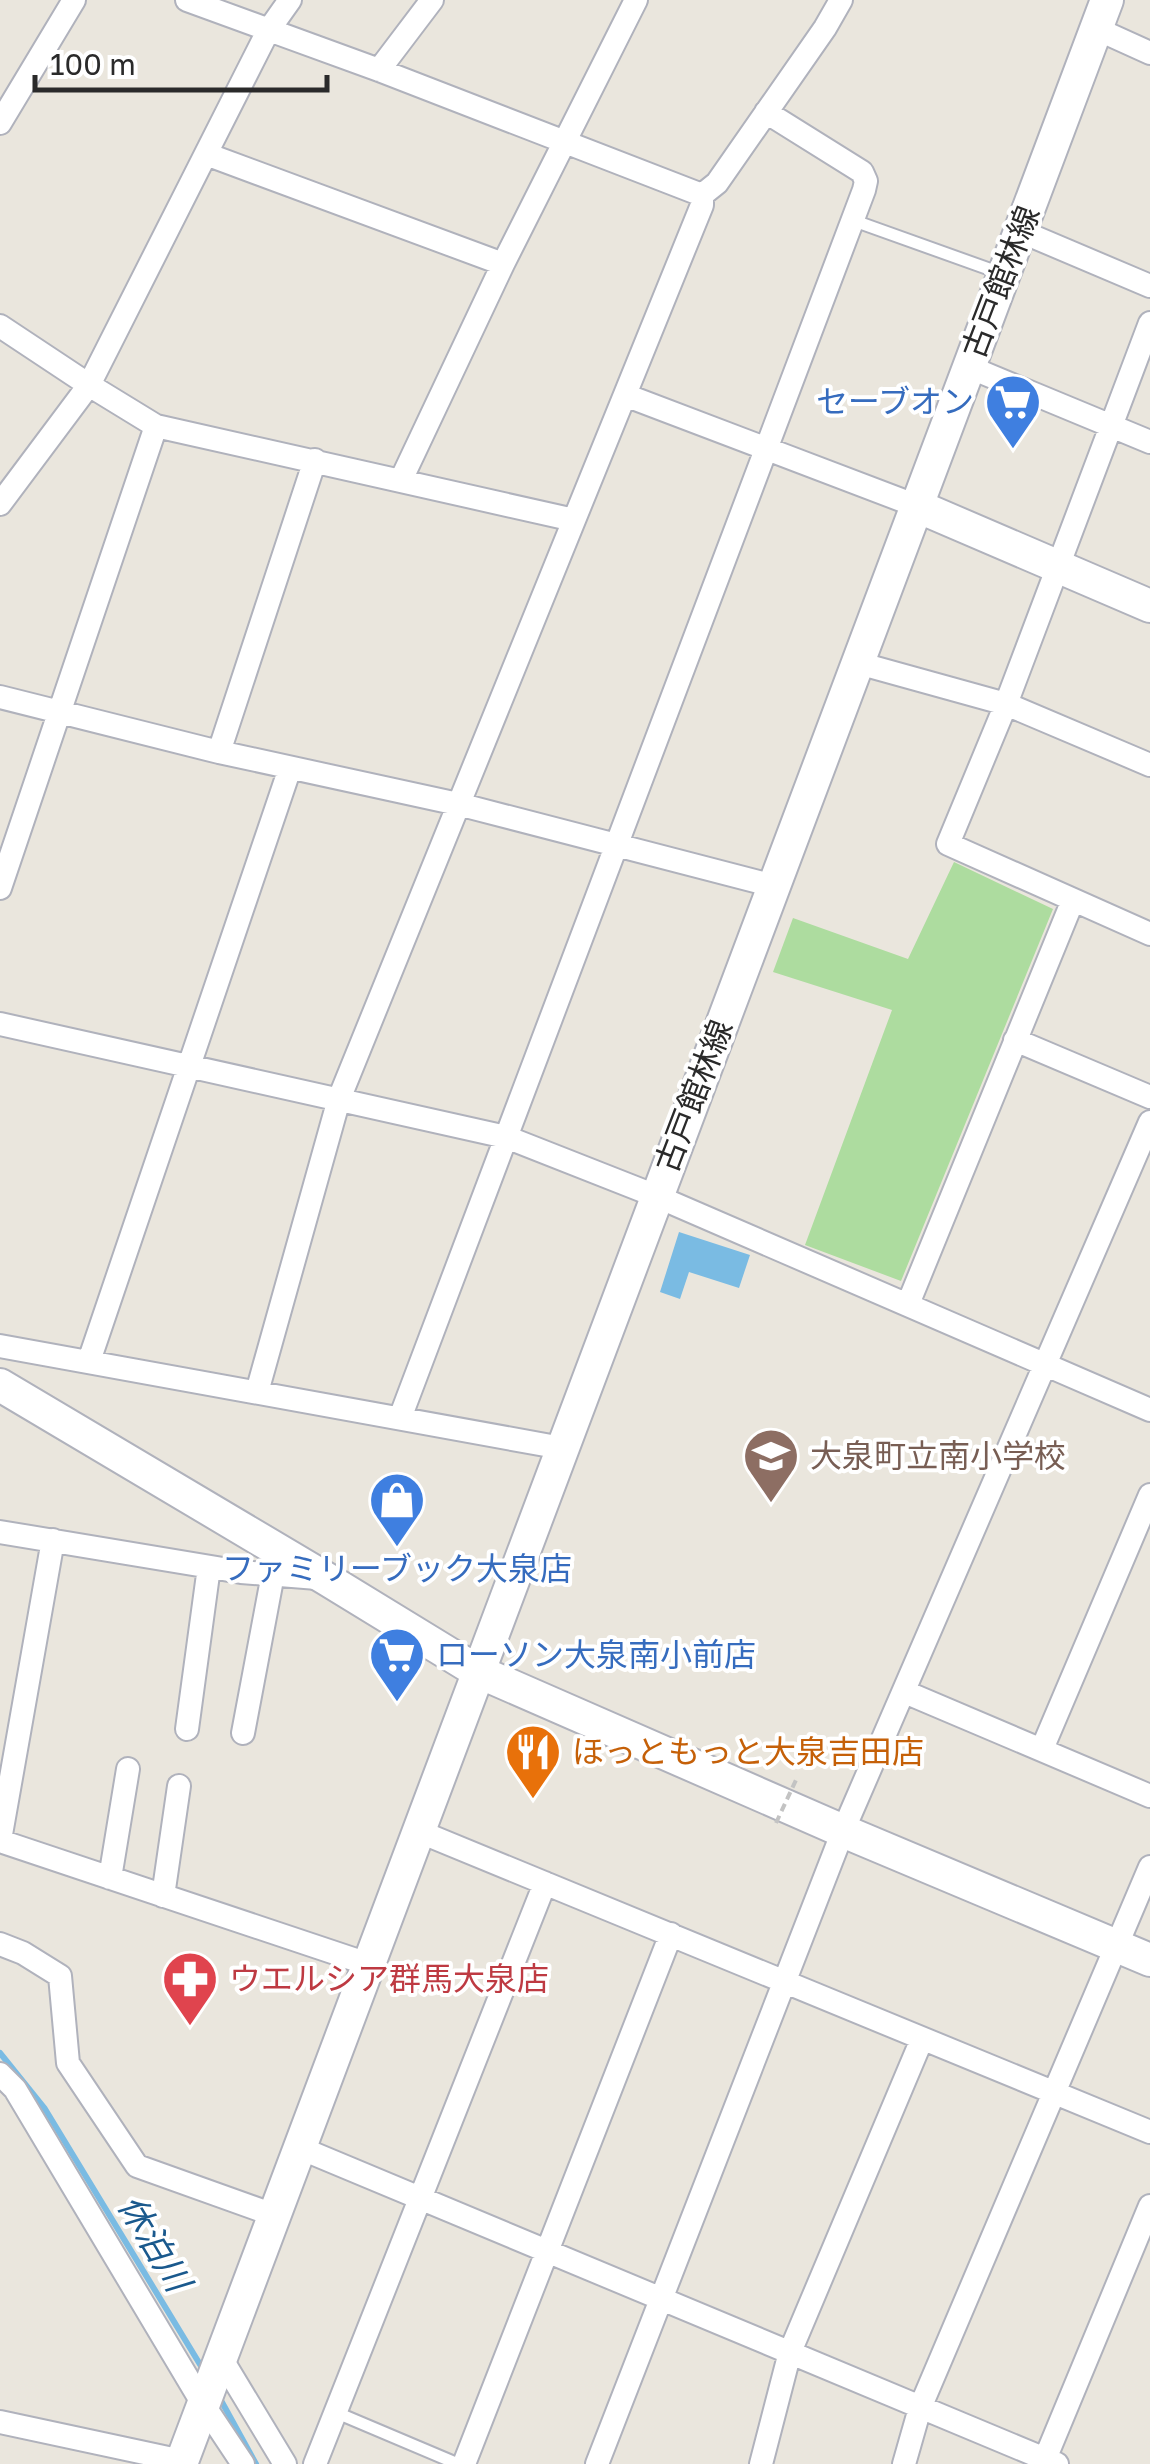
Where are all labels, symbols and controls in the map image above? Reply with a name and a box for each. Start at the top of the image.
scale bar [35,30,328,92]
text: 100 m [50,46,136,82]
street label: 古戸館林線 [954,200,1046,363]
supermarket icon: セーブオン [983,372,1043,451]
place label: セーブオン [816,382,974,420]
street label: 古戸館林線 [647,1014,739,1177]
school or university icon: 大泉町立南小学校 [741,1426,801,1505]
place label: 大泉町立南小学校 [810,1436,1066,1474]
shop icon: ファミリーブック大泉店 [367,1470,427,1549]
place label: ファミリーブック大泉店 [222,1549,572,1587]
supermarket icon: ローソン大泉南小前店 [367,1625,427,1704]
place label: ローソン大泉南小前店 [436,1635,756,1673]
restaurant icon: ほっともっと大泉吉田店 [503,1722,563,1801]
place label: ほっともっと大泉吉田店 [572,1732,924,1770]
pharmacy icon: ウエルシア群馬大泉店 [160,1949,220,2028]
place label: ウエルシア群馬大泉店 [229,1959,549,1997]
water label: 休泊川 [110,2187,202,2302]

